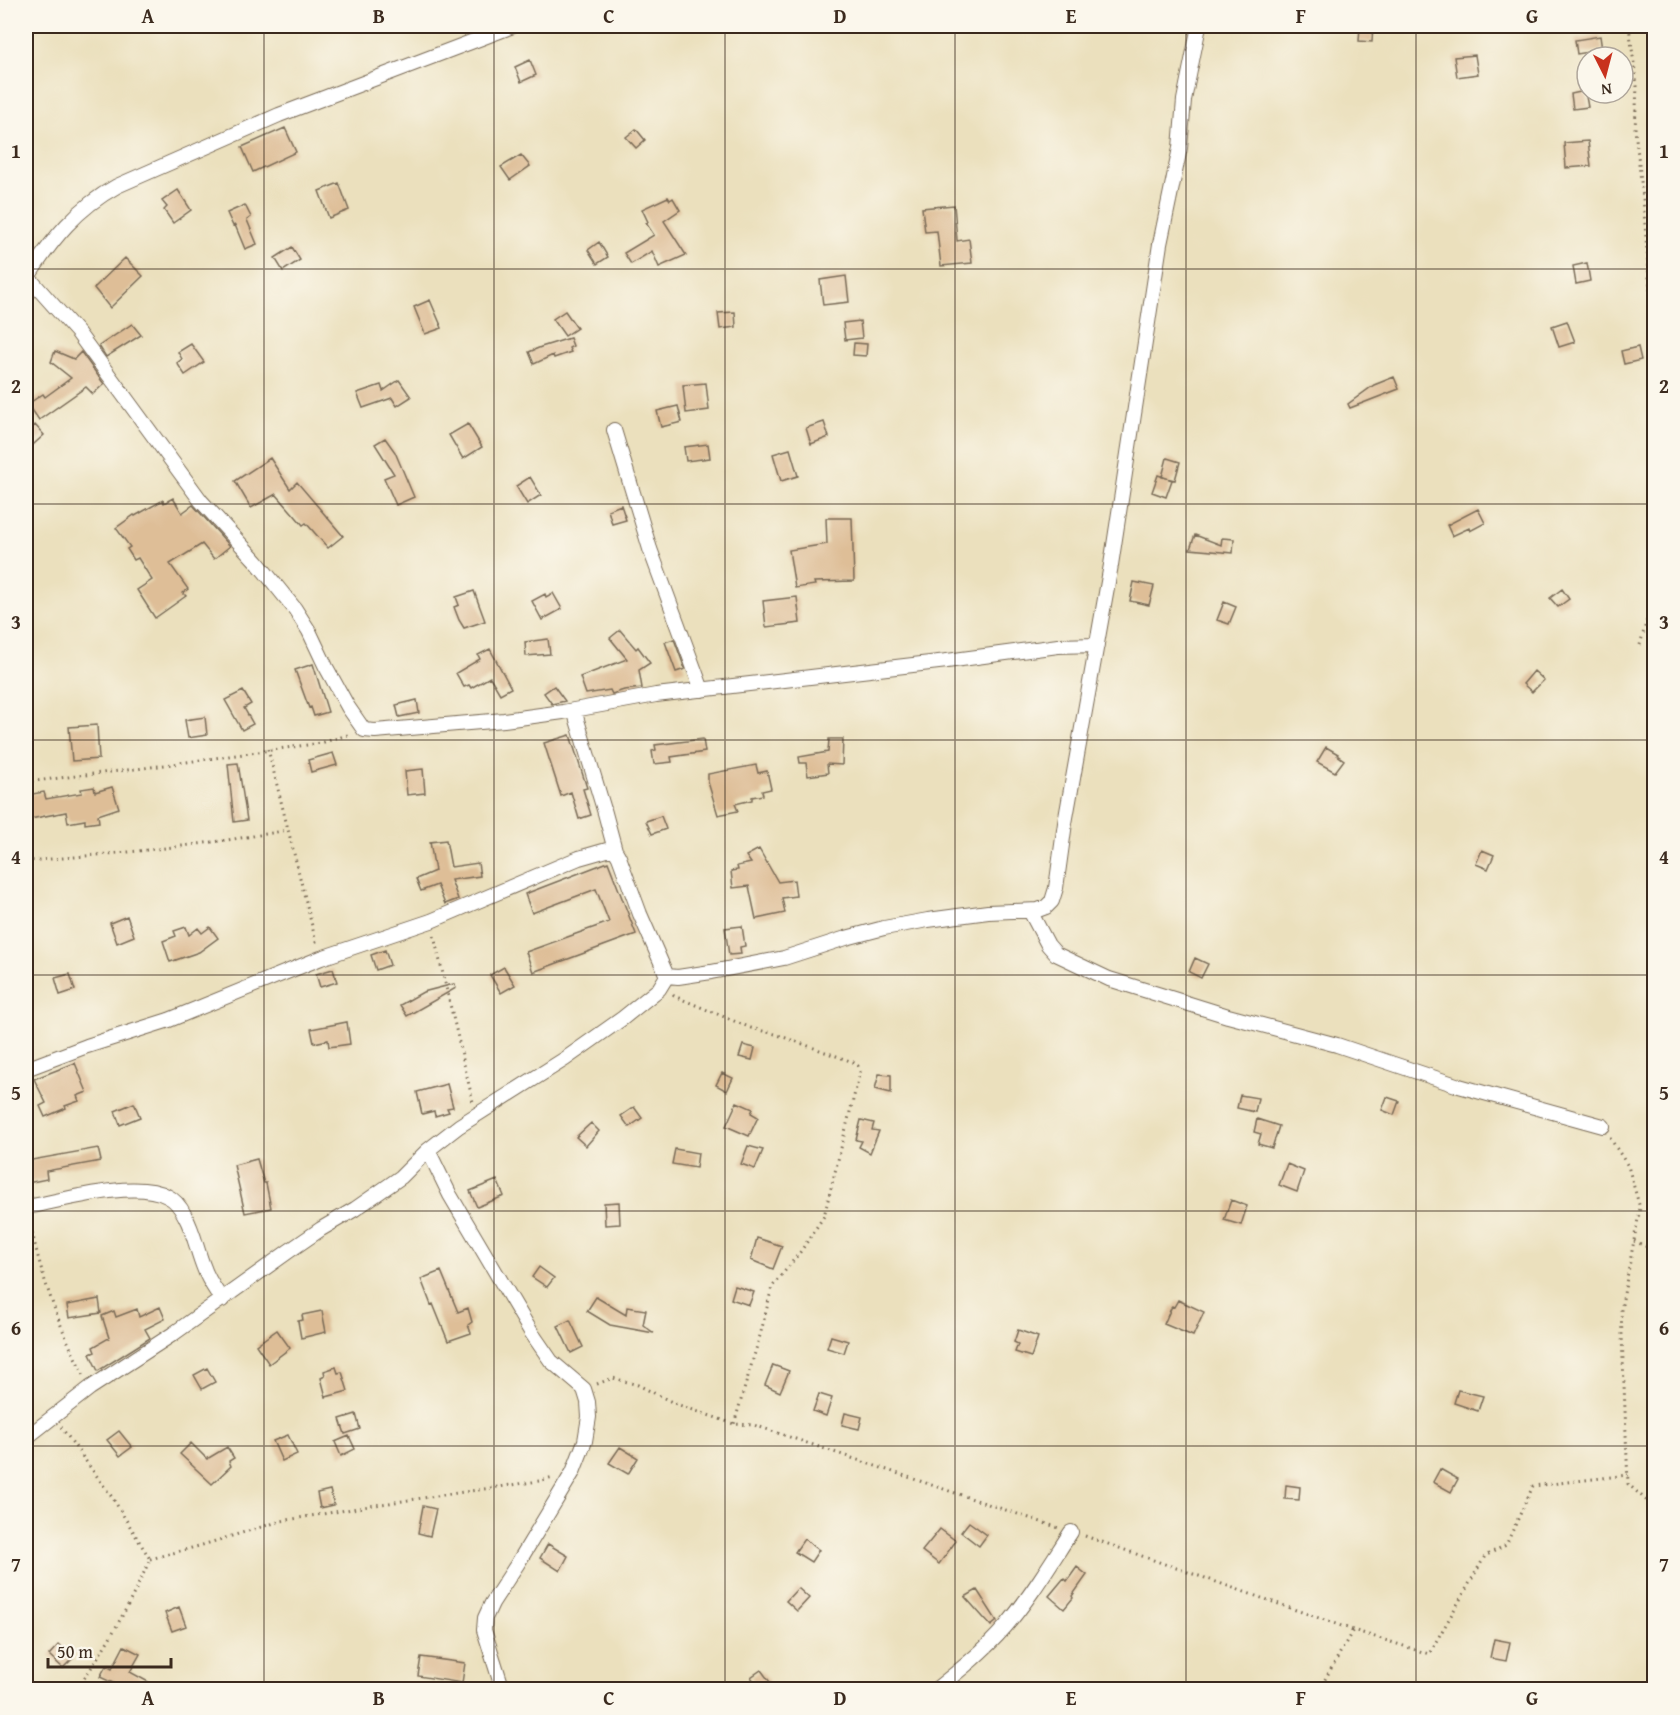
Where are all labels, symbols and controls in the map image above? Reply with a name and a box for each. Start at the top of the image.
text: A [142,1,155,30]
text: B [373,1,385,30]
text: C [603,1,615,30]
text: D [833,1,847,30]
text: E [1066,1,1077,30]
text: F [1296,1,1306,30]
text: G [1526,1,1538,30]
north arrow [1575,45,1635,105]
text: N [1600,77,1613,102]
text: 1 [11,136,21,165]
text: 1 [1659,136,1669,165]
text: 2 [11,371,21,400]
text: 2 [1659,371,1669,400]
text: 3 [11,607,21,636]
text: 3 [1659,607,1669,636]
text: 4 [11,842,21,871]
text: 4 [1659,842,1669,871]
text: 5 [11,1078,21,1107]
text: 5 [1659,1078,1669,1107]
text: 6 [11,1313,21,1342]
text: 6 [1659,1313,1669,1342]
text: 7 [11,1549,21,1578]
text: 7 [1659,1549,1669,1578]
scale bar [48,1631,171,1669]
text: 50 m [57,1638,93,1665]
text: A [142,1683,155,1712]
text: B [373,1683,385,1712]
text: C [603,1683,615,1712]
text: D [833,1683,847,1712]
text: E [1066,1683,1077,1712]
text: F [1296,1683,1306,1712]
text: G [1526,1683,1538,1712]

